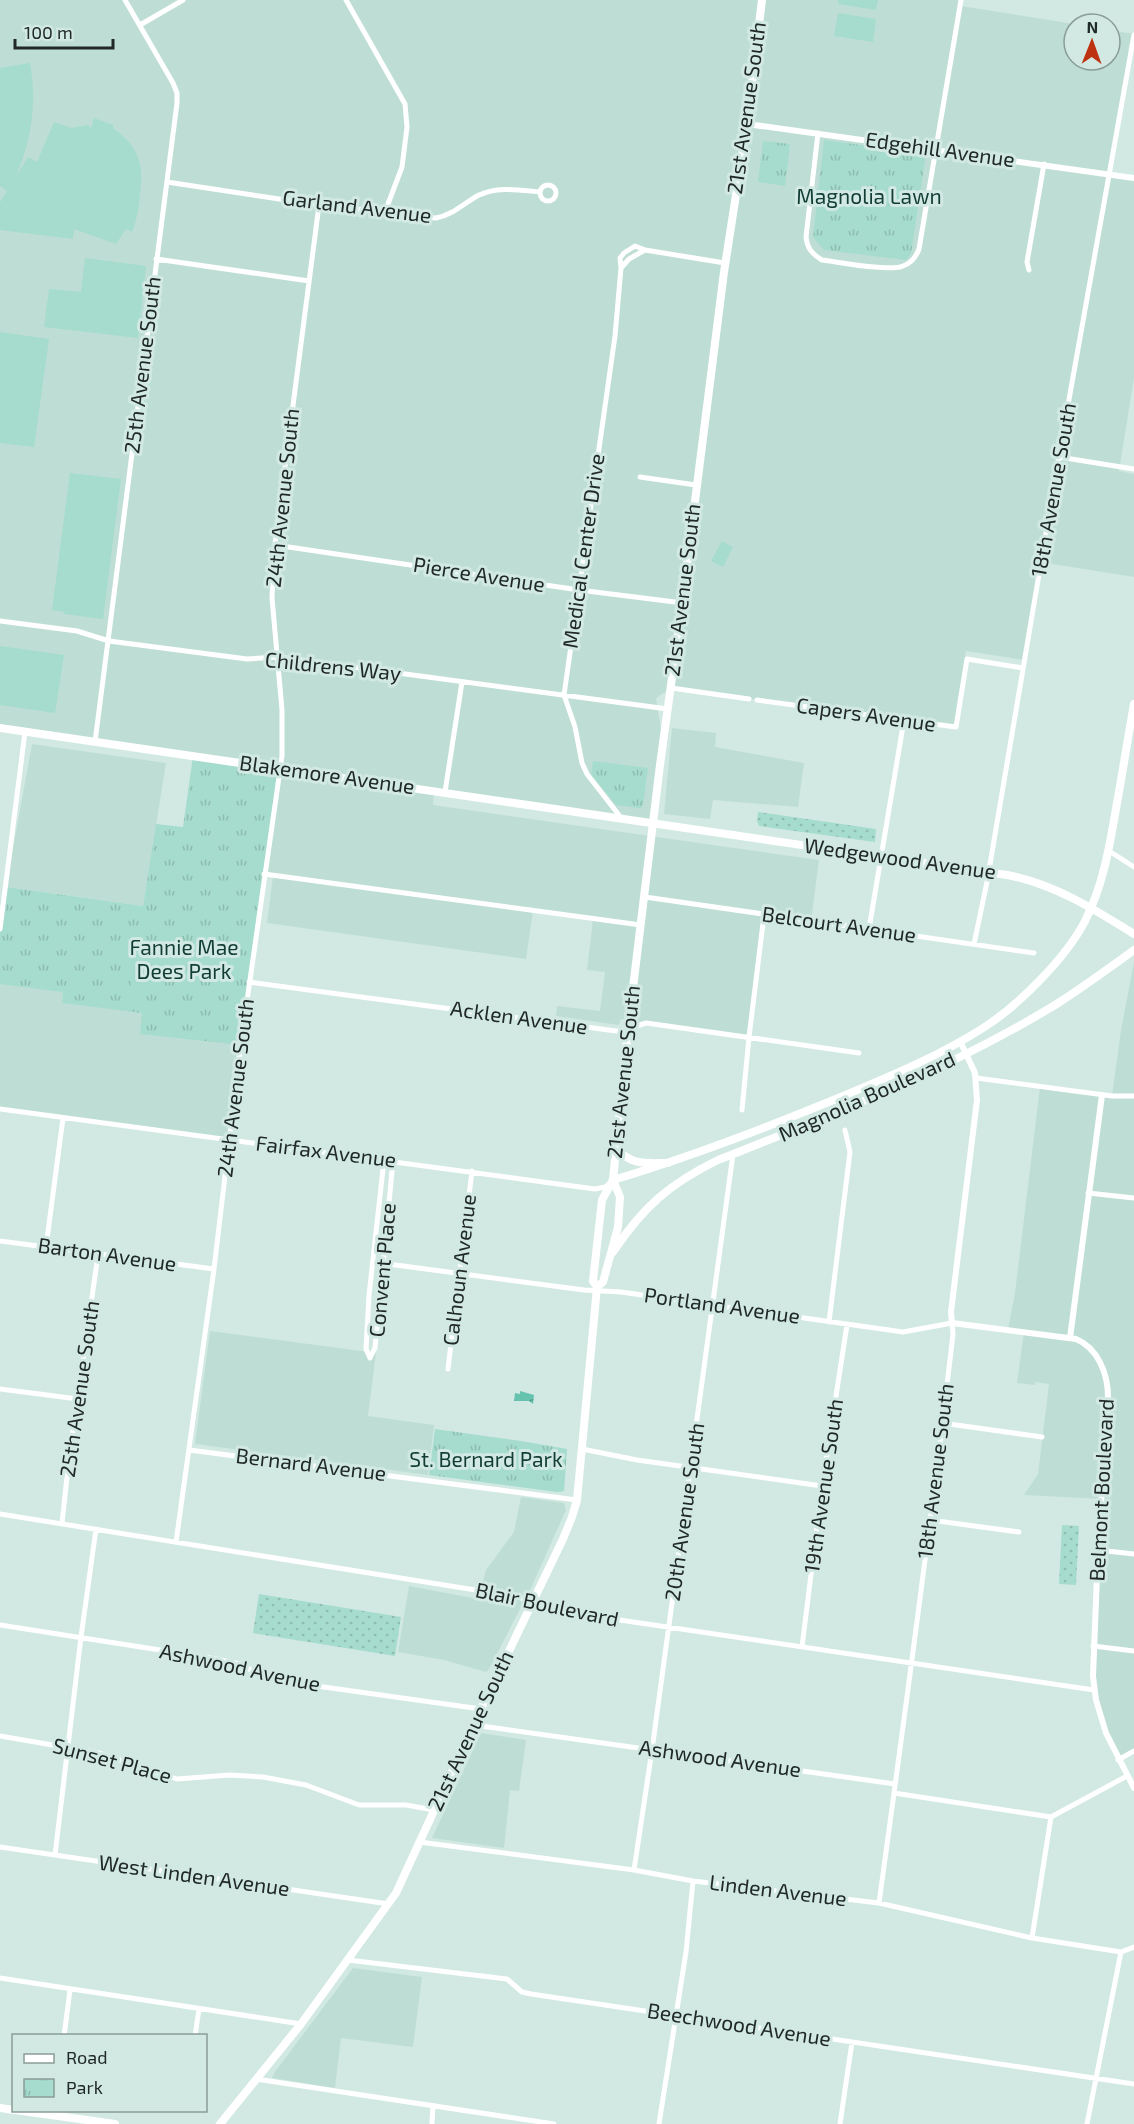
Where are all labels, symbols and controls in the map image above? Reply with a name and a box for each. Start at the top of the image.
scale bar [15,12,112,50]
north arrow [1062,12,1122,72]
text: N [1086,17,1098,36]
street label: 21st Avenue South [721,20,770,196]
text: 100 m [24,21,73,43]
street label: Edgehill Avenue [864,126,1017,171]
park label: Magnolia Lawn [796,183,942,208]
street label: Garland Avenue [281,184,433,227]
street label: 25th Avenue South [118,275,165,455]
street label: 18th Avenue South [1025,401,1080,579]
street label: 24th Avenue South [260,407,303,589]
street label: Medical Center Drive [556,452,609,650]
street label: 21st Avenue South [659,502,705,678]
street label: Pierce Avenue [412,551,547,596]
street label: Childrens Way [264,646,402,685]
street label: Capers Avenue [795,691,938,736]
street label: Blakemore Avenue [238,749,416,798]
street label: Wedgewood Avenue [803,832,998,883]
street label: Belcourt Avenue [760,900,918,947]
park label: Fannie Mae Dees Park [129,934,239,983]
street label: 21st Avenue South [601,984,644,1160]
street label: Acklen Avenue [449,995,589,1039]
street label: 24th Avenue South [211,997,258,1179]
street label: Magnolia Boulevard [774,1045,959,1146]
street label: Fairfax Avenue [255,1130,398,1172]
street label: Calhoun Avenue [437,1193,480,1347]
street label: Convent Place [363,1202,400,1338]
street label: Barton Avenue [36,1231,178,1276]
street label: Portland Avenue [643,1281,802,1328]
street label: 25th Avenue South [54,1299,103,1479]
street label: 18th Avenue South [911,1382,958,1560]
street label: 19th Avenue South [798,1397,847,1575]
street label: Belmont Boulevard [1083,1398,1118,1582]
street label: 20th Avenue South [659,1421,708,1603]
street label: Bernard Avenue [235,1442,388,1485]
park label: St. Bernard Park [409,1446,563,1471]
street label: Blair Boulevard [473,1576,621,1631]
street label: Ashwood Avenue [158,1637,323,1696]
street label: 21st Avenue South [422,1646,518,1814]
street label: Sunset Place [50,1732,175,1787]
street label: Ashwood Avenue [637,1734,803,1781]
street label: West Linden Avenue [97,1849,291,1900]
street label: Linden Avenue [708,1869,848,1910]
street label: Beechwood Avenue [646,1997,833,2050]
legend [12,2034,207,2112]
text: Road [66,2046,107,2068]
text: Park [66,2076,103,2098]

